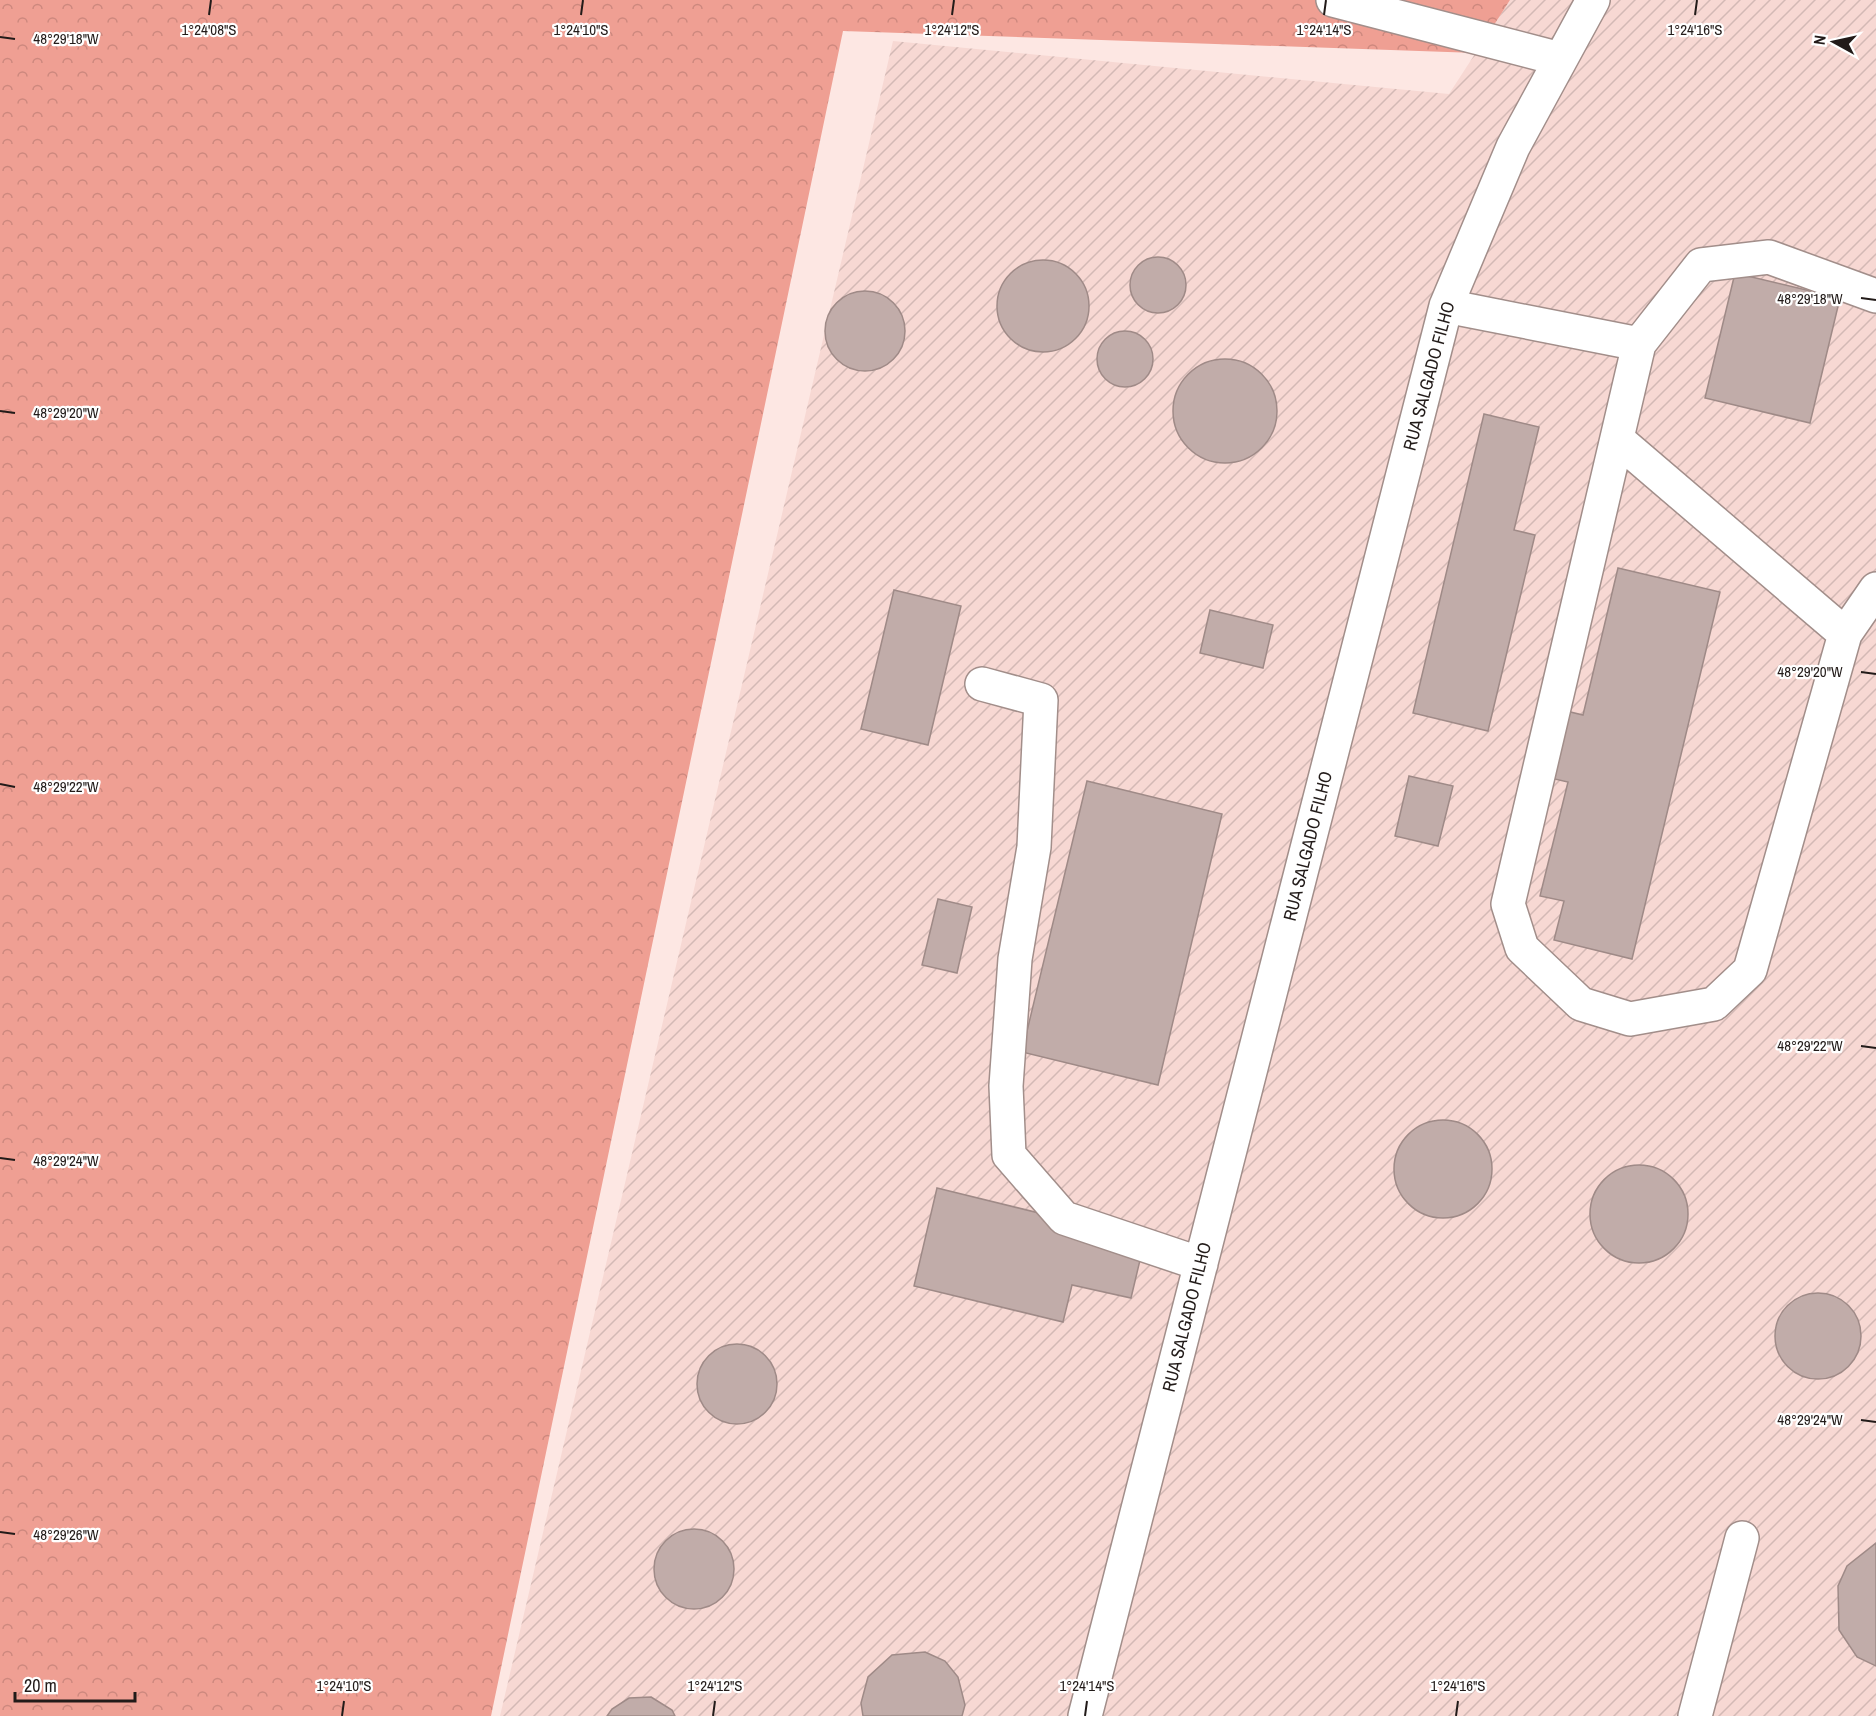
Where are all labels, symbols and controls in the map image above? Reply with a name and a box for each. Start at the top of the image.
north arrow [1804,12,1864,72]
text: 1°24'08"S [181,19,237,40]
text: 1°24'10"S [553,19,609,40]
text: 1°24'12"S [924,19,980,40]
text: 1°24'14"S [1296,19,1352,40]
text: 1°24'16"S [1667,19,1723,40]
text: 48°29'18"W [33,28,99,49]
text: N [1808,34,1831,46]
text: 48°29'18"W [1777,288,1843,309]
street label: RUA SALGADO FILHO [1397,299,1460,453]
text: 48°29'20"W [33,402,99,423]
text: 48°29'20"W [1777,661,1843,682]
street label: RUA SALGADO FILHO [1277,768,1338,923]
text: 48°29'22"W [33,776,99,797]
text: 48°29'22"W [1777,1035,1843,1056]
text: 48°29'24"W [33,1150,99,1171]
street label: RUA SALGADO FILHO [1156,1239,1217,1394]
text: 48°29'24"W [1777,1409,1843,1430]
text: 48°29'26"W [33,1524,99,1545]
scale bar [15,1665,135,1703]
text: 20 m [24,1673,57,1698]
text: 1°24'10"S [316,1675,372,1696]
text: 1°24'12"S [687,1675,743,1696]
text: 1°24'14"S [1059,1675,1115,1696]
text: 1°24'16"S [1430,1675,1486,1696]

